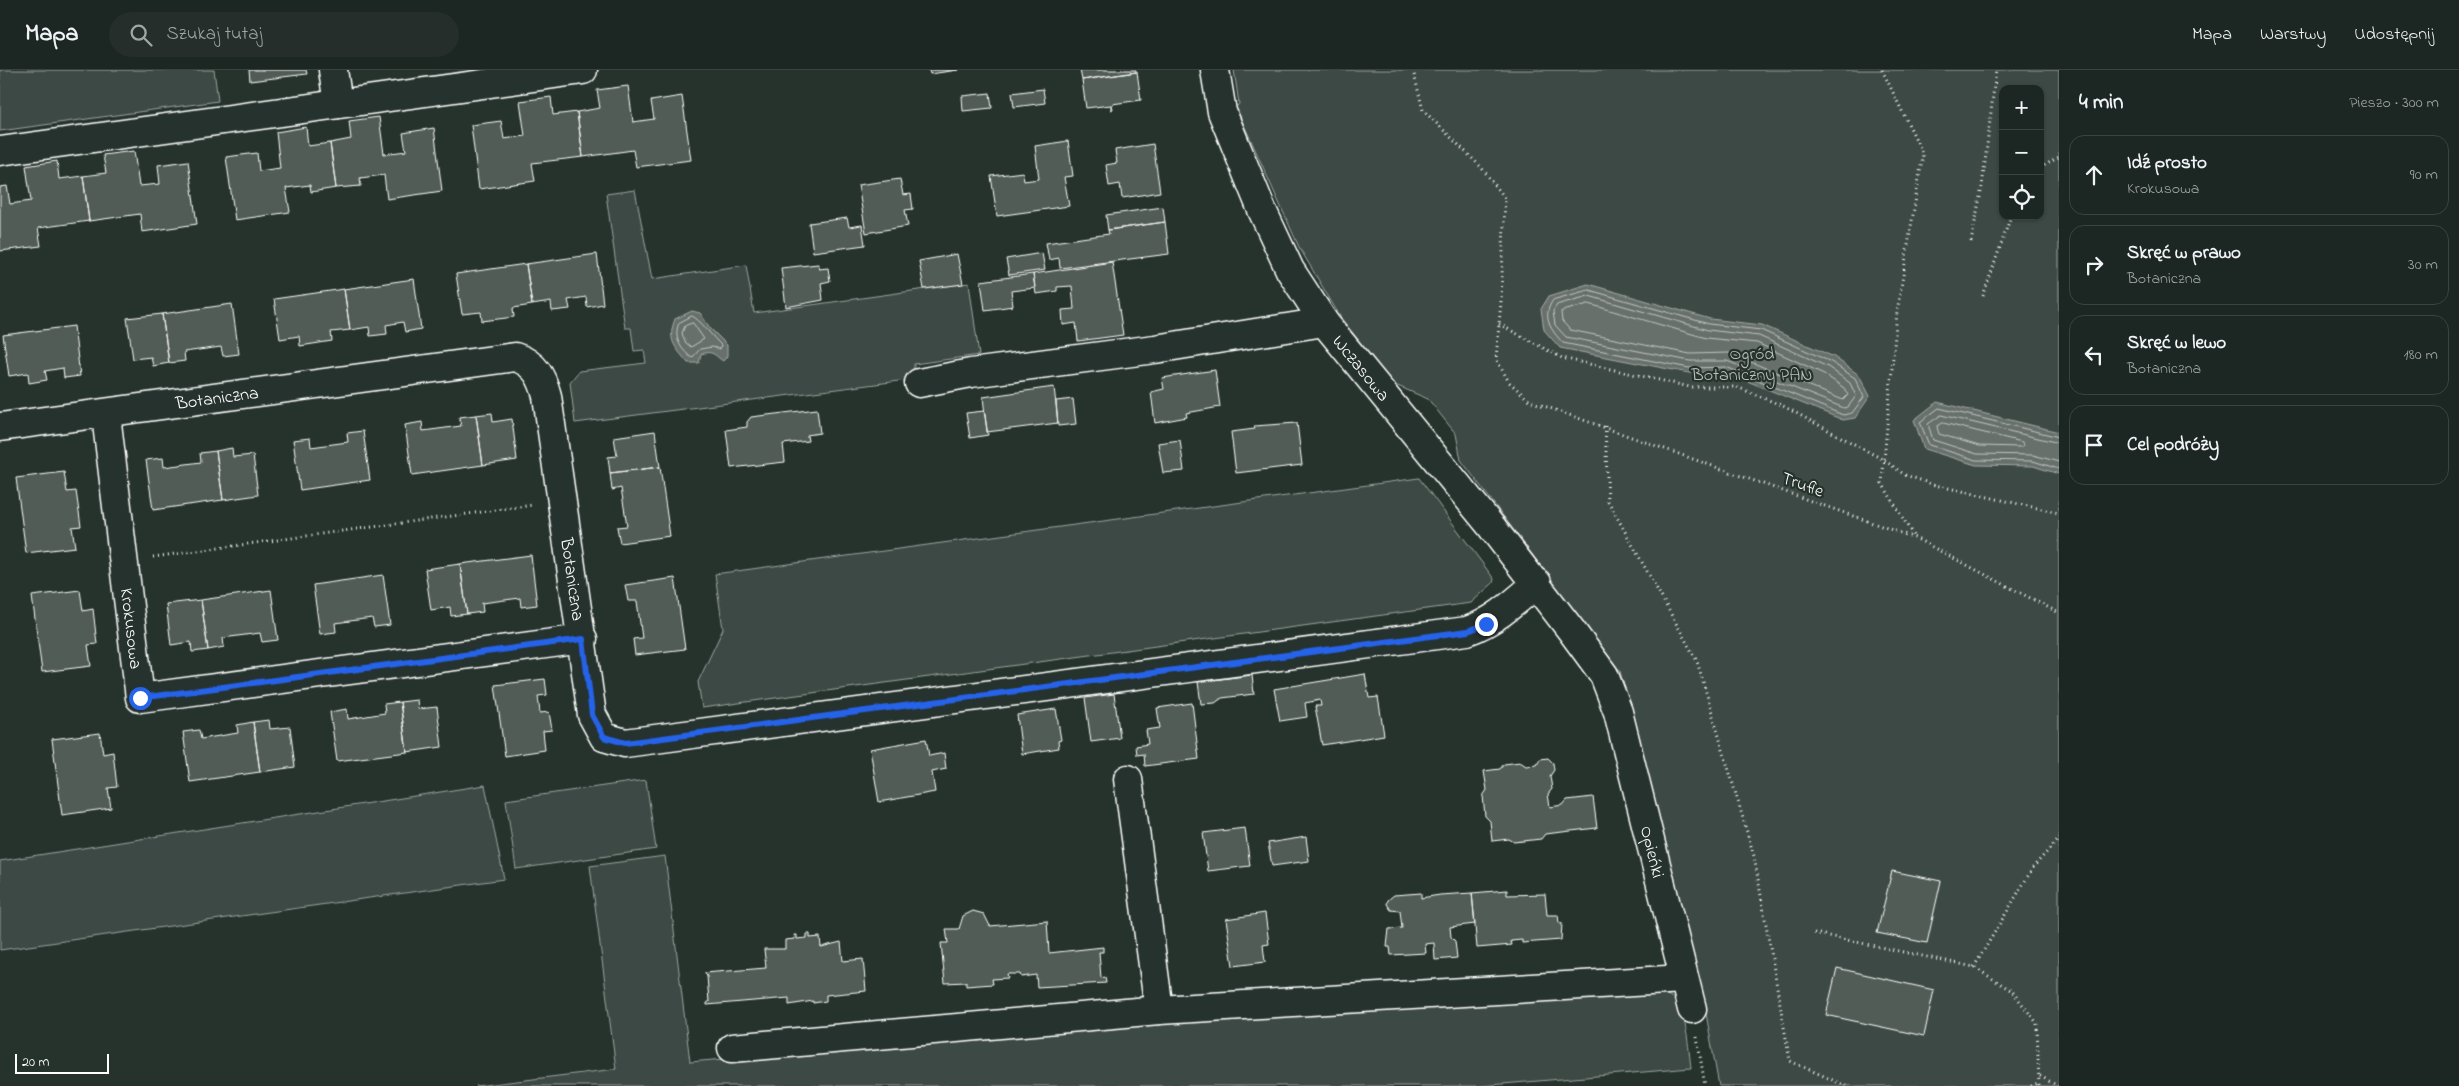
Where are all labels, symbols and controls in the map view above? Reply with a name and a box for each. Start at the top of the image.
search box [109,12,459,57]
text: Mapa [25,17,79,52]
icon: search [127,21,155,49]
text: Szukaj tutaj [167,21,262,48]
text: Mapa [2192,22,2232,48]
text: Warstwy [2260,22,2326,48]
text: Udostępnij [2354,22,2434,48]
map controls [1999,85,2044,220]
button: + [1999,85,2044,130]
text: 4 min [2079,88,2123,118]
text: Pieszo · 300 m [2349,91,2439,115]
button: − [1999,130,2044,175]
text: Idź prosto [2127,150,2207,177]
icon: ahead [2080,161,2108,189]
text: 90 m [2410,163,2438,187]
button: locate [1999,175,2044,220]
text: Krokusowa [2127,177,2199,201]
text: Skręć w prawo [2127,240,2241,267]
icon: right [2080,251,2108,279]
text: 30 m [2408,253,2438,277]
text: Botaniczna [2127,267,2201,291]
street label: Wczasowa [1325,330,1395,408]
text: Skręć w lewo [2127,330,2226,357]
icon: left [2080,341,2108,369]
park label: Ogród Botaniczny PAN [1691,342,1812,389]
text: 180 m [2404,343,2438,367]
text: Botaniczna [2127,357,2201,381]
street label: Botaniczna [173,381,260,418]
icon: arrive [2080,431,2108,459]
text: Cel podróży [2127,432,2219,459]
street label: Trufle [1778,466,1828,506]
street label: Botaniczna [552,535,590,623]
street label: Krokusowa [112,587,147,671]
route end [1475,613,1498,636]
route start [129,687,152,710]
street label: Opieńki [1632,823,1670,881]
scale bar [15,1051,109,1074]
text: 20 m [22,1052,49,1073]

